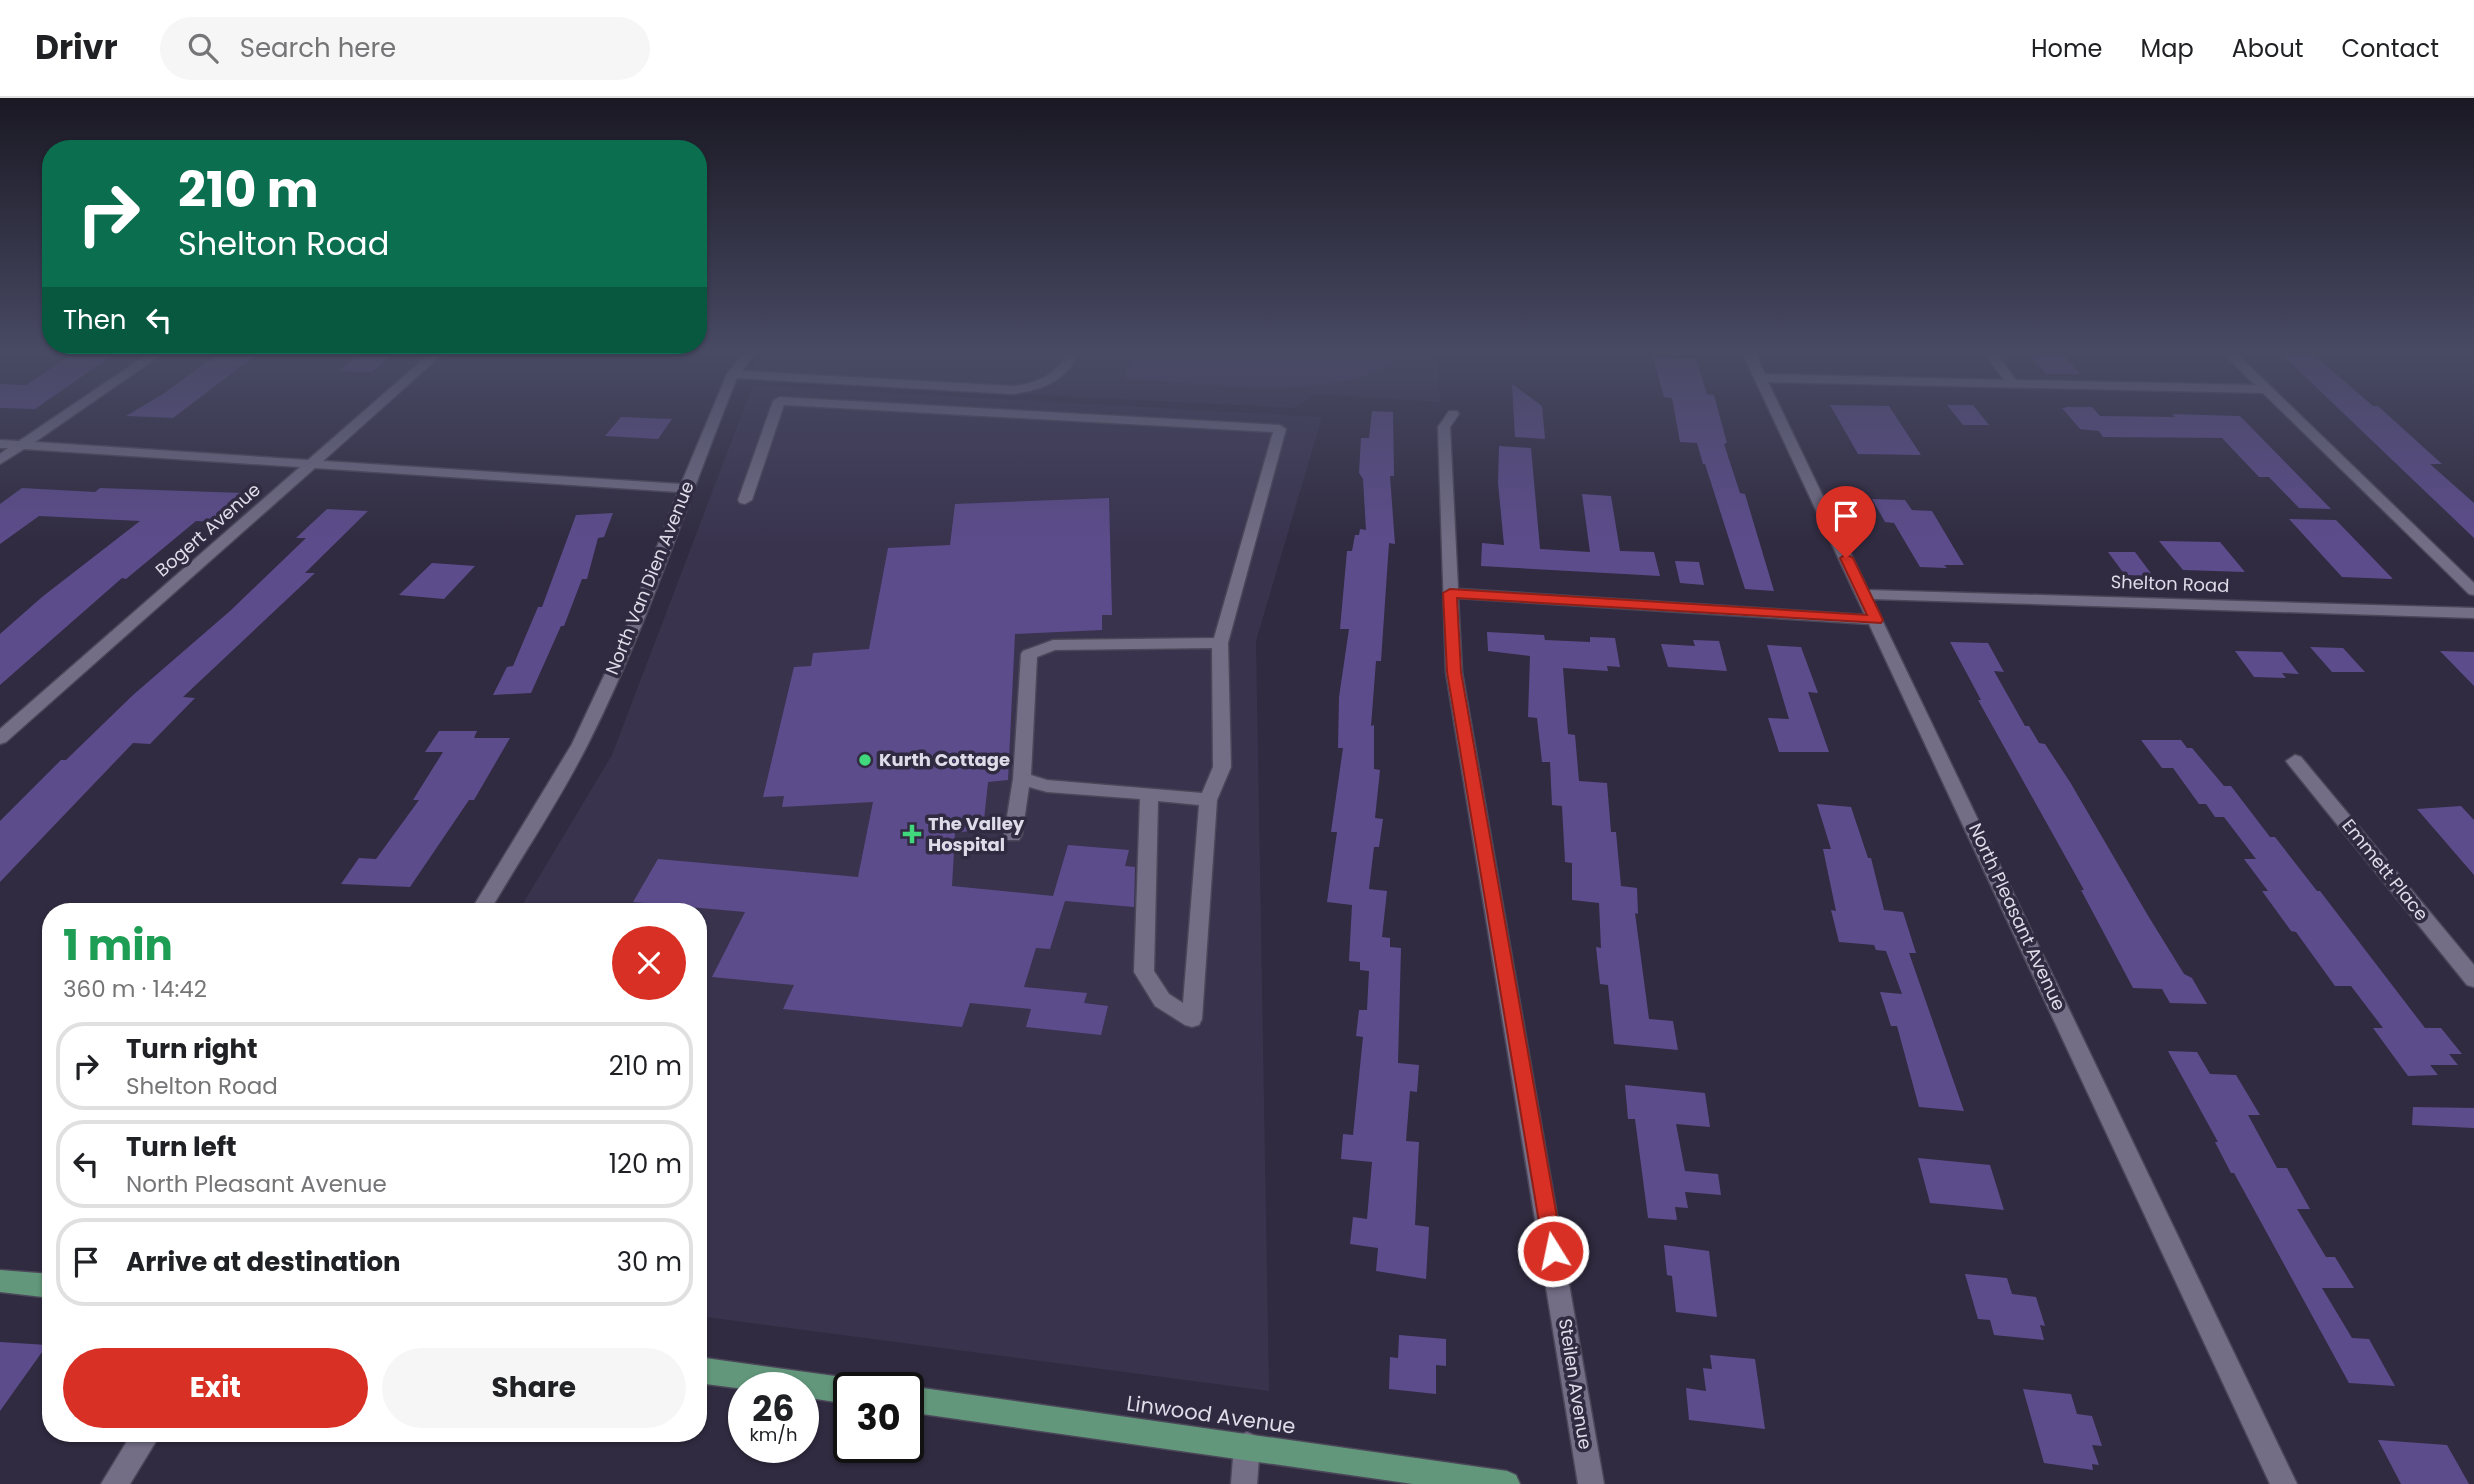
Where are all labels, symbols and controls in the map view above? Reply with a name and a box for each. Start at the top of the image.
search box [160,17,650,80]
text: Drivr [35,24,118,71]
icon: search [184,29,222,67]
text: Search here [240,30,396,66]
text: Home [2031,32,2103,65]
text: Map [2141,32,2194,65]
text: About [2232,32,2303,65]
text: Contact [2341,32,2439,65]
text: 210 m [178,156,319,224]
icon: right [63,168,154,259]
text: Shelton Road [178,221,389,266]
icon: left [140,301,178,339]
text: Then [63,302,126,338]
street label: Bogert Avenue [150,477,266,582]
street label: North Van Dien Avenue [599,477,700,678]
pin [1816,486,1876,558]
icon: arrive [1827,497,1865,535]
street label: Shelton Road [2110,569,2230,598]
place label: Kurth Cottage [879,747,1010,772]
marker: Kurth Cottage [857,752,873,768]
place label: The Valley Hospital [928,811,1025,857]
street label: Emmett Place [2336,813,2434,926]
street label: North Pleasant Avenue [1963,819,2072,1015]
marker: The Valley Hospital [902,824,922,844]
text: 1 min [63,916,173,975]
button: close [612,926,686,1000]
text: 360 m · 14:42 [63,973,207,1005]
text: Turn right [126,1031,258,1067]
icon: right [67,1047,105,1085]
text: 210 m [609,1048,682,1084]
text: Shelton Road [126,1070,278,1102]
text: Turn left [126,1129,237,1165]
icon: left [67,1145,105,1183]
text: 120 m [609,1146,682,1182]
text: North Pleasant Avenue [126,1168,387,1200]
position arrow [1516,1214,1590,1288]
icon: arrive [67,1243,105,1281]
text: Arrive at destination [126,1244,401,1280]
text: 30 m [617,1244,682,1280]
street label: Steilen Avenue [1553,1317,1598,1451]
button: Exit [63,1348,368,1428]
button: Share [382,1348,686,1428]
speed limit sign: 30 [833,1372,924,1463]
text: 26 [752,1384,795,1433]
street label: Linwood Avenue [1125,1388,1297,1441]
text: km/h [750,1422,797,1447]

